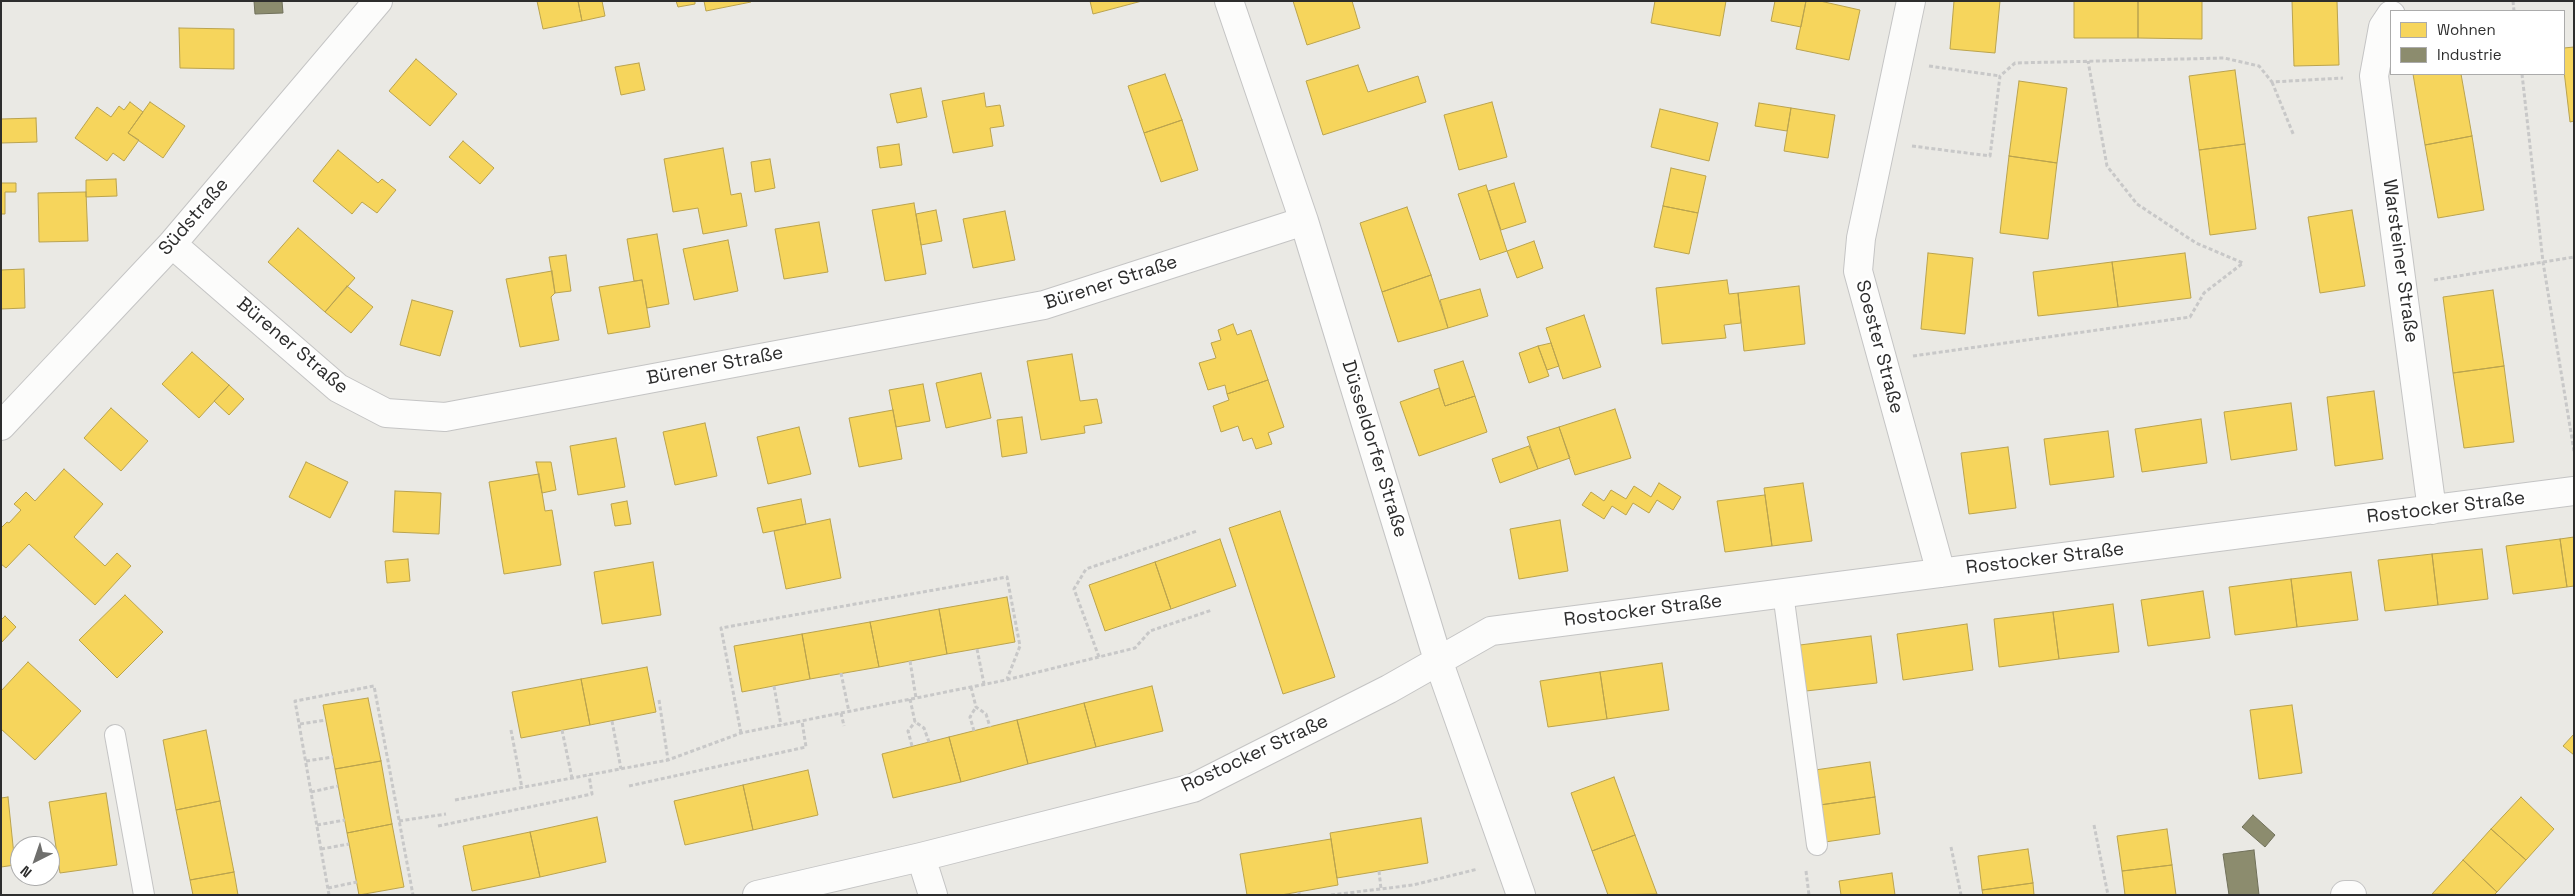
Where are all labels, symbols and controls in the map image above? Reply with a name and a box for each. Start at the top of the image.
legend [2390,10,2565,75]
text: Wohnen [2437,20,2496,39]
text: Industrie [2437,45,2502,64]
street label: Südstraße [154,174,234,260]
street label: Warsteiner Straße [2377,178,2423,344]
street label: Bürener Straße [1042,251,1180,315]
street label: Soester Straße [1850,278,1908,416]
street label: Bürener Straße [232,293,352,399]
street label: Bürener Straße [645,342,785,390]
street label: Düsseldorfer Straße [1336,358,1412,540]
street label: Rostocker Straße [2366,487,2526,529]
street label: Rostocker Straße [1965,538,2125,580]
street label: Rostocker Straße [1563,590,1723,632]
street label: Rostocker Straße [1178,710,1332,798]
north arrow [10,836,60,886]
text: N [16,862,35,881]

